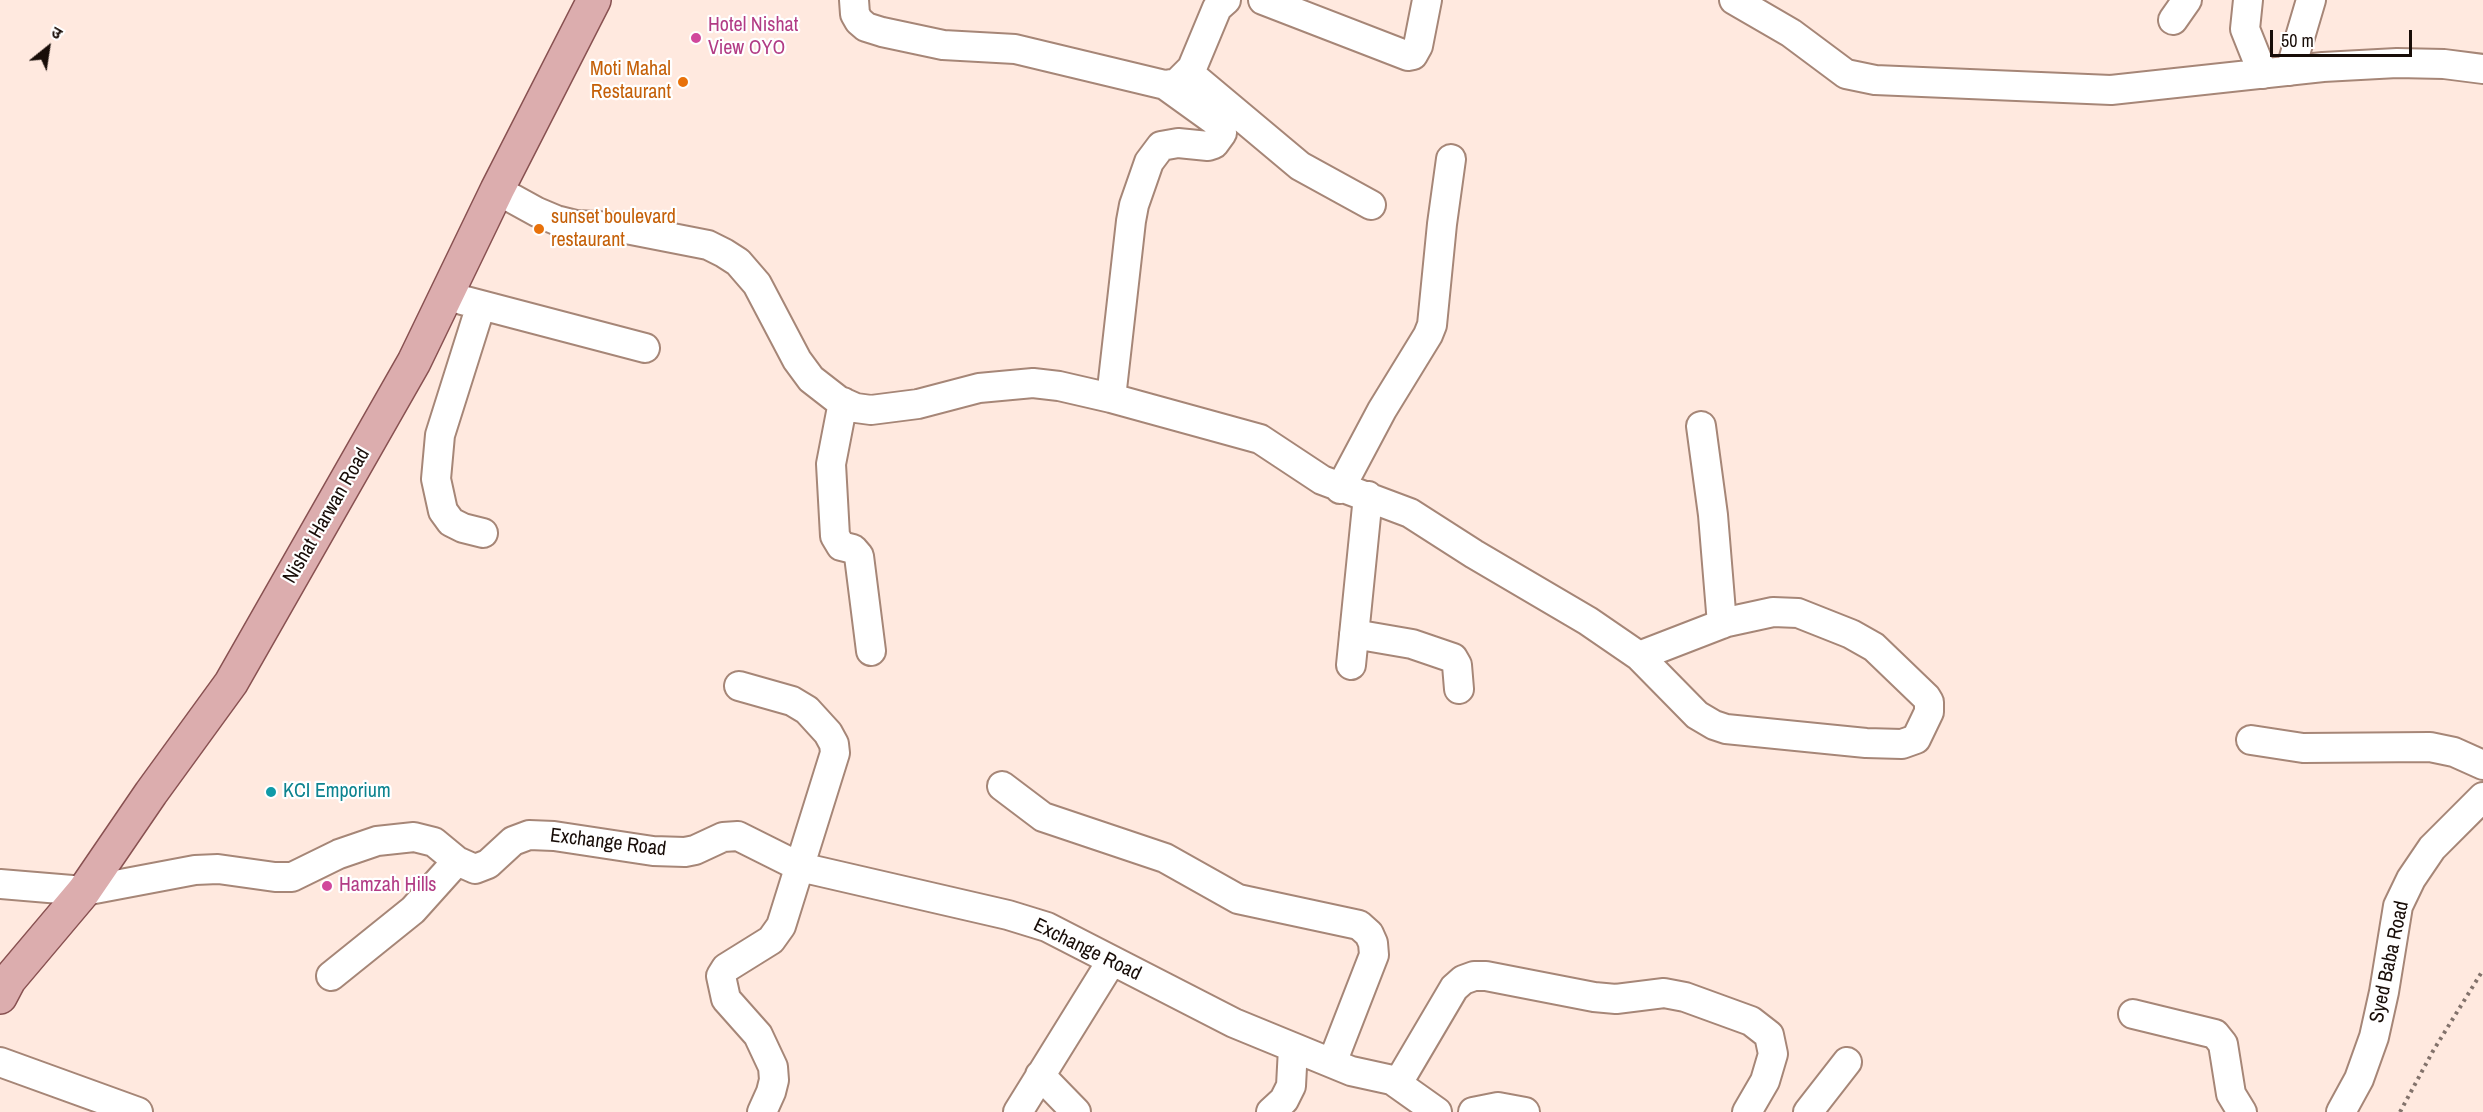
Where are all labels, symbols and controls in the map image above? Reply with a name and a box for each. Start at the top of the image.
place label: Hotel Nishat View OYO [708,14,798,61]
north arrow [18,18,78,78]
scale bar [2273,18,2416,56]
text: उ [47,21,67,44]
text: 50 m [2281,28,2314,53]
marker: Hotel Nishat View OYO [689,31,703,45]
place label: Moti Mahal Restaurant [590,58,671,105]
marker: Moti Mahal Restaurant [676,75,690,89]
place label: sunset boulevard restaurant [551,206,676,253]
marker: sunset boulevard restaurant [532,222,546,236]
street label: Nishat Harwan Road [279,444,375,588]
place label: KCI Emporium [283,780,391,804]
marker: KCI Emporium [264,785,278,799]
street label: Exchange Road [549,824,667,862]
place label: Hamzah Hills [339,874,436,898]
marker: Hamzah Hills [320,879,334,893]
street label: Syed Baba Road [2365,899,2415,1025]
street label: Exchange Road [1029,914,1145,986]

